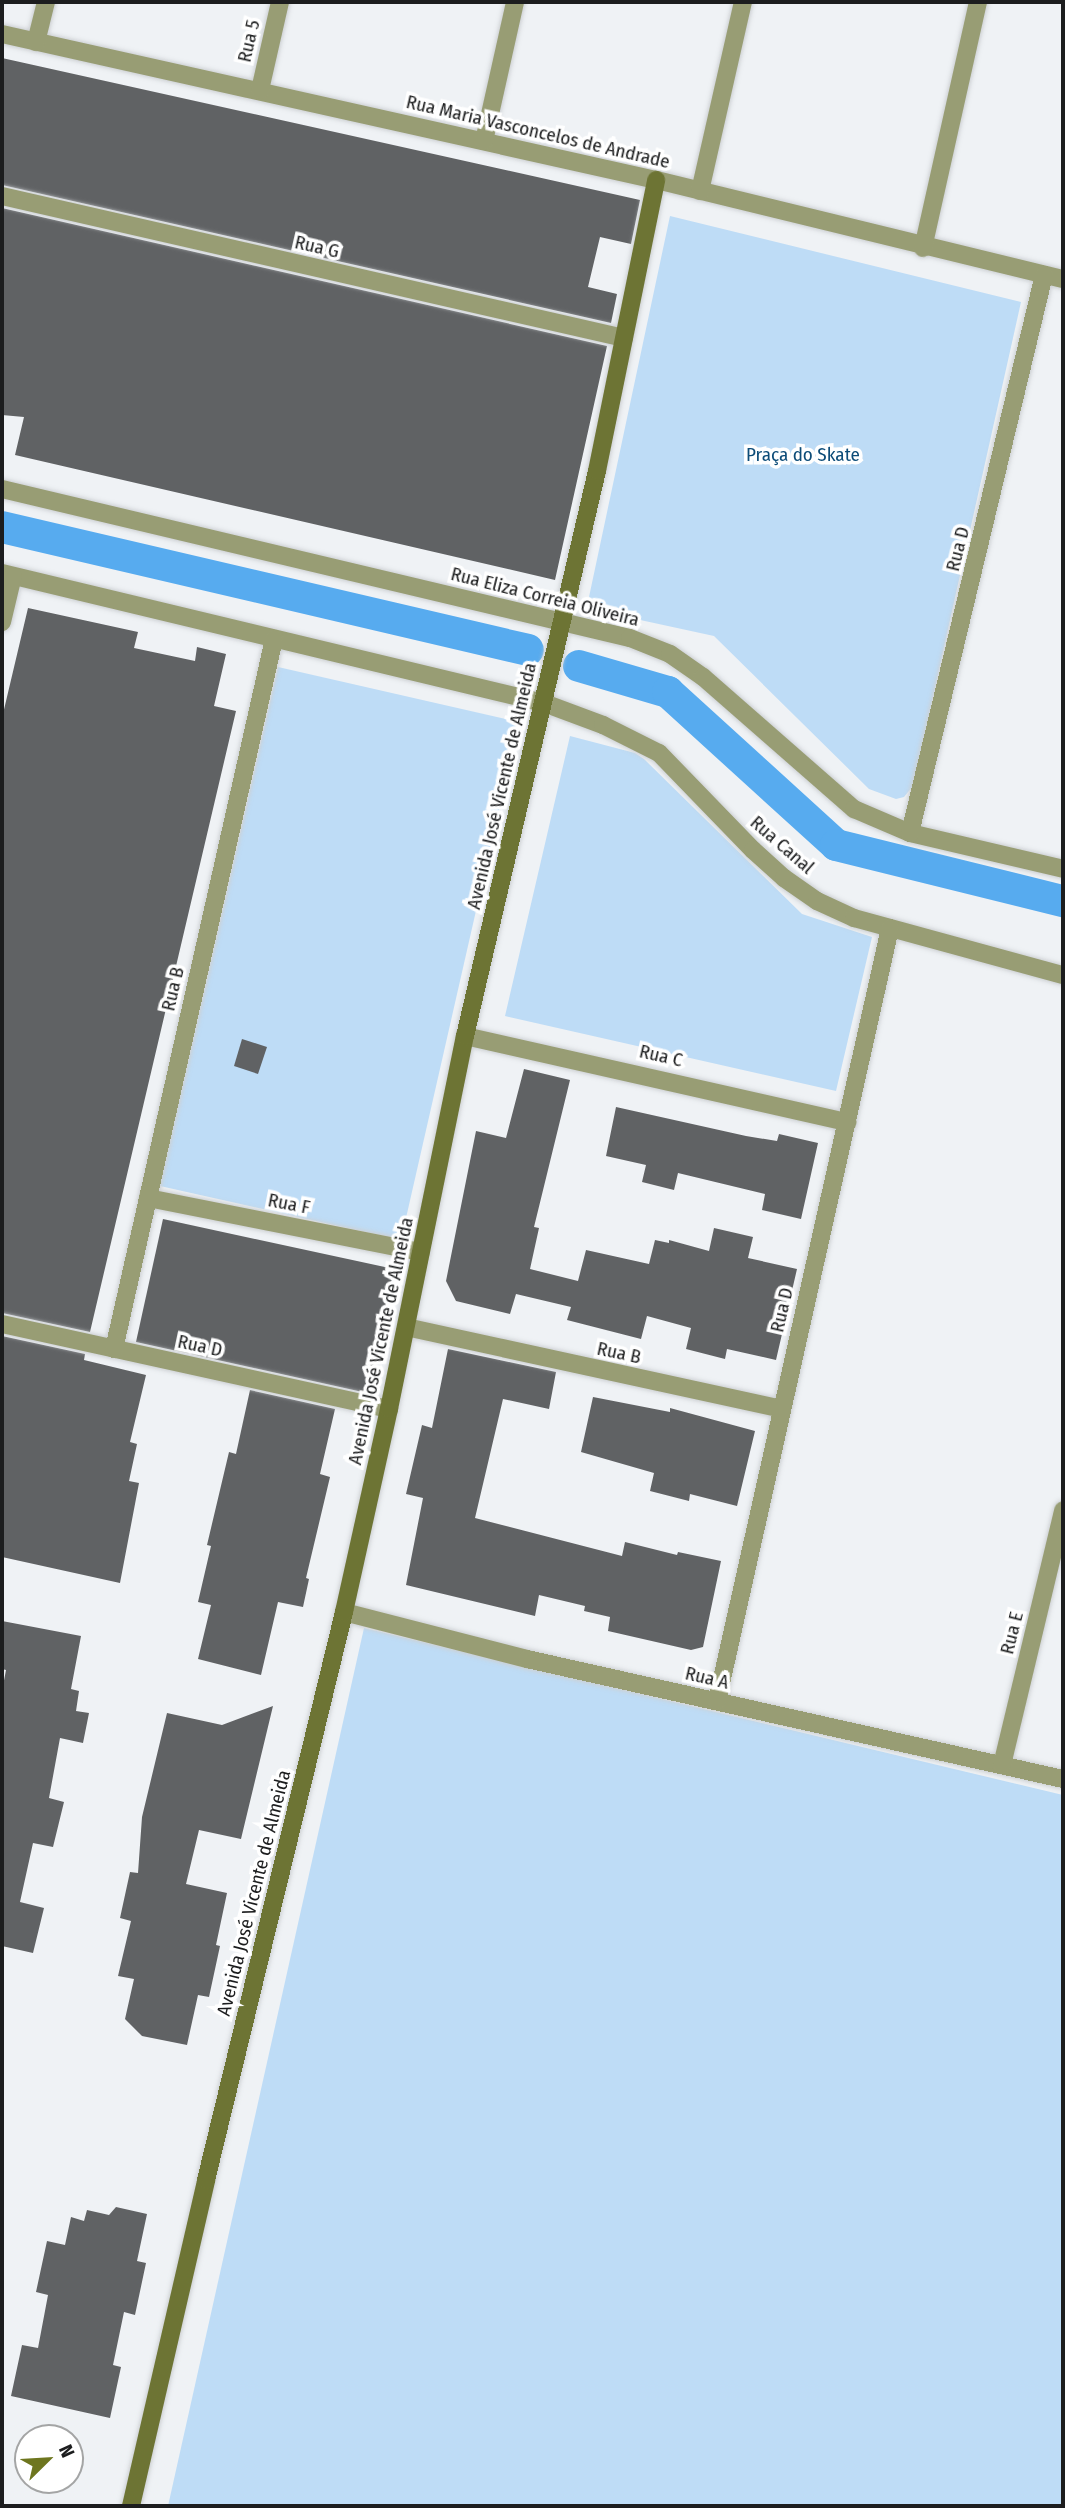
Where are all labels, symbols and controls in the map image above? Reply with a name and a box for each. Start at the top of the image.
street label: Rua 5 [233,18,265,64]
street label: Rua Maria Vasconcelos de Andrade [404,91,672,173]
street label: Rua G [293,231,341,263]
park label: Praça do Skate [746,444,860,466]
street label: Rua D [941,524,975,574]
street label: Rua Eliza Correia Oliveira [448,563,642,631]
street label: Avenida José Vicente de Almeida [463,660,541,912]
street label: Rua Canal [745,811,819,879]
street label: Rua B [157,965,189,1013]
street label: Rua C [637,1040,685,1072]
street label: Rua F [266,1189,312,1219]
street label: Avenida José Vicente de Almeida [344,1215,418,1467]
street label: Rua D [766,1285,798,1335]
street label: Rua D [176,1330,224,1362]
street label: Rua B [595,1337,643,1369]
street label: Rua E [996,1609,1028,1657]
street label: Rua A [683,1662,731,1694]
street label: Avenida José Vicente de Almeida [212,1768,296,2018]
north arrow [14,2424,84,2494]
text: N [54,2441,80,2461]

